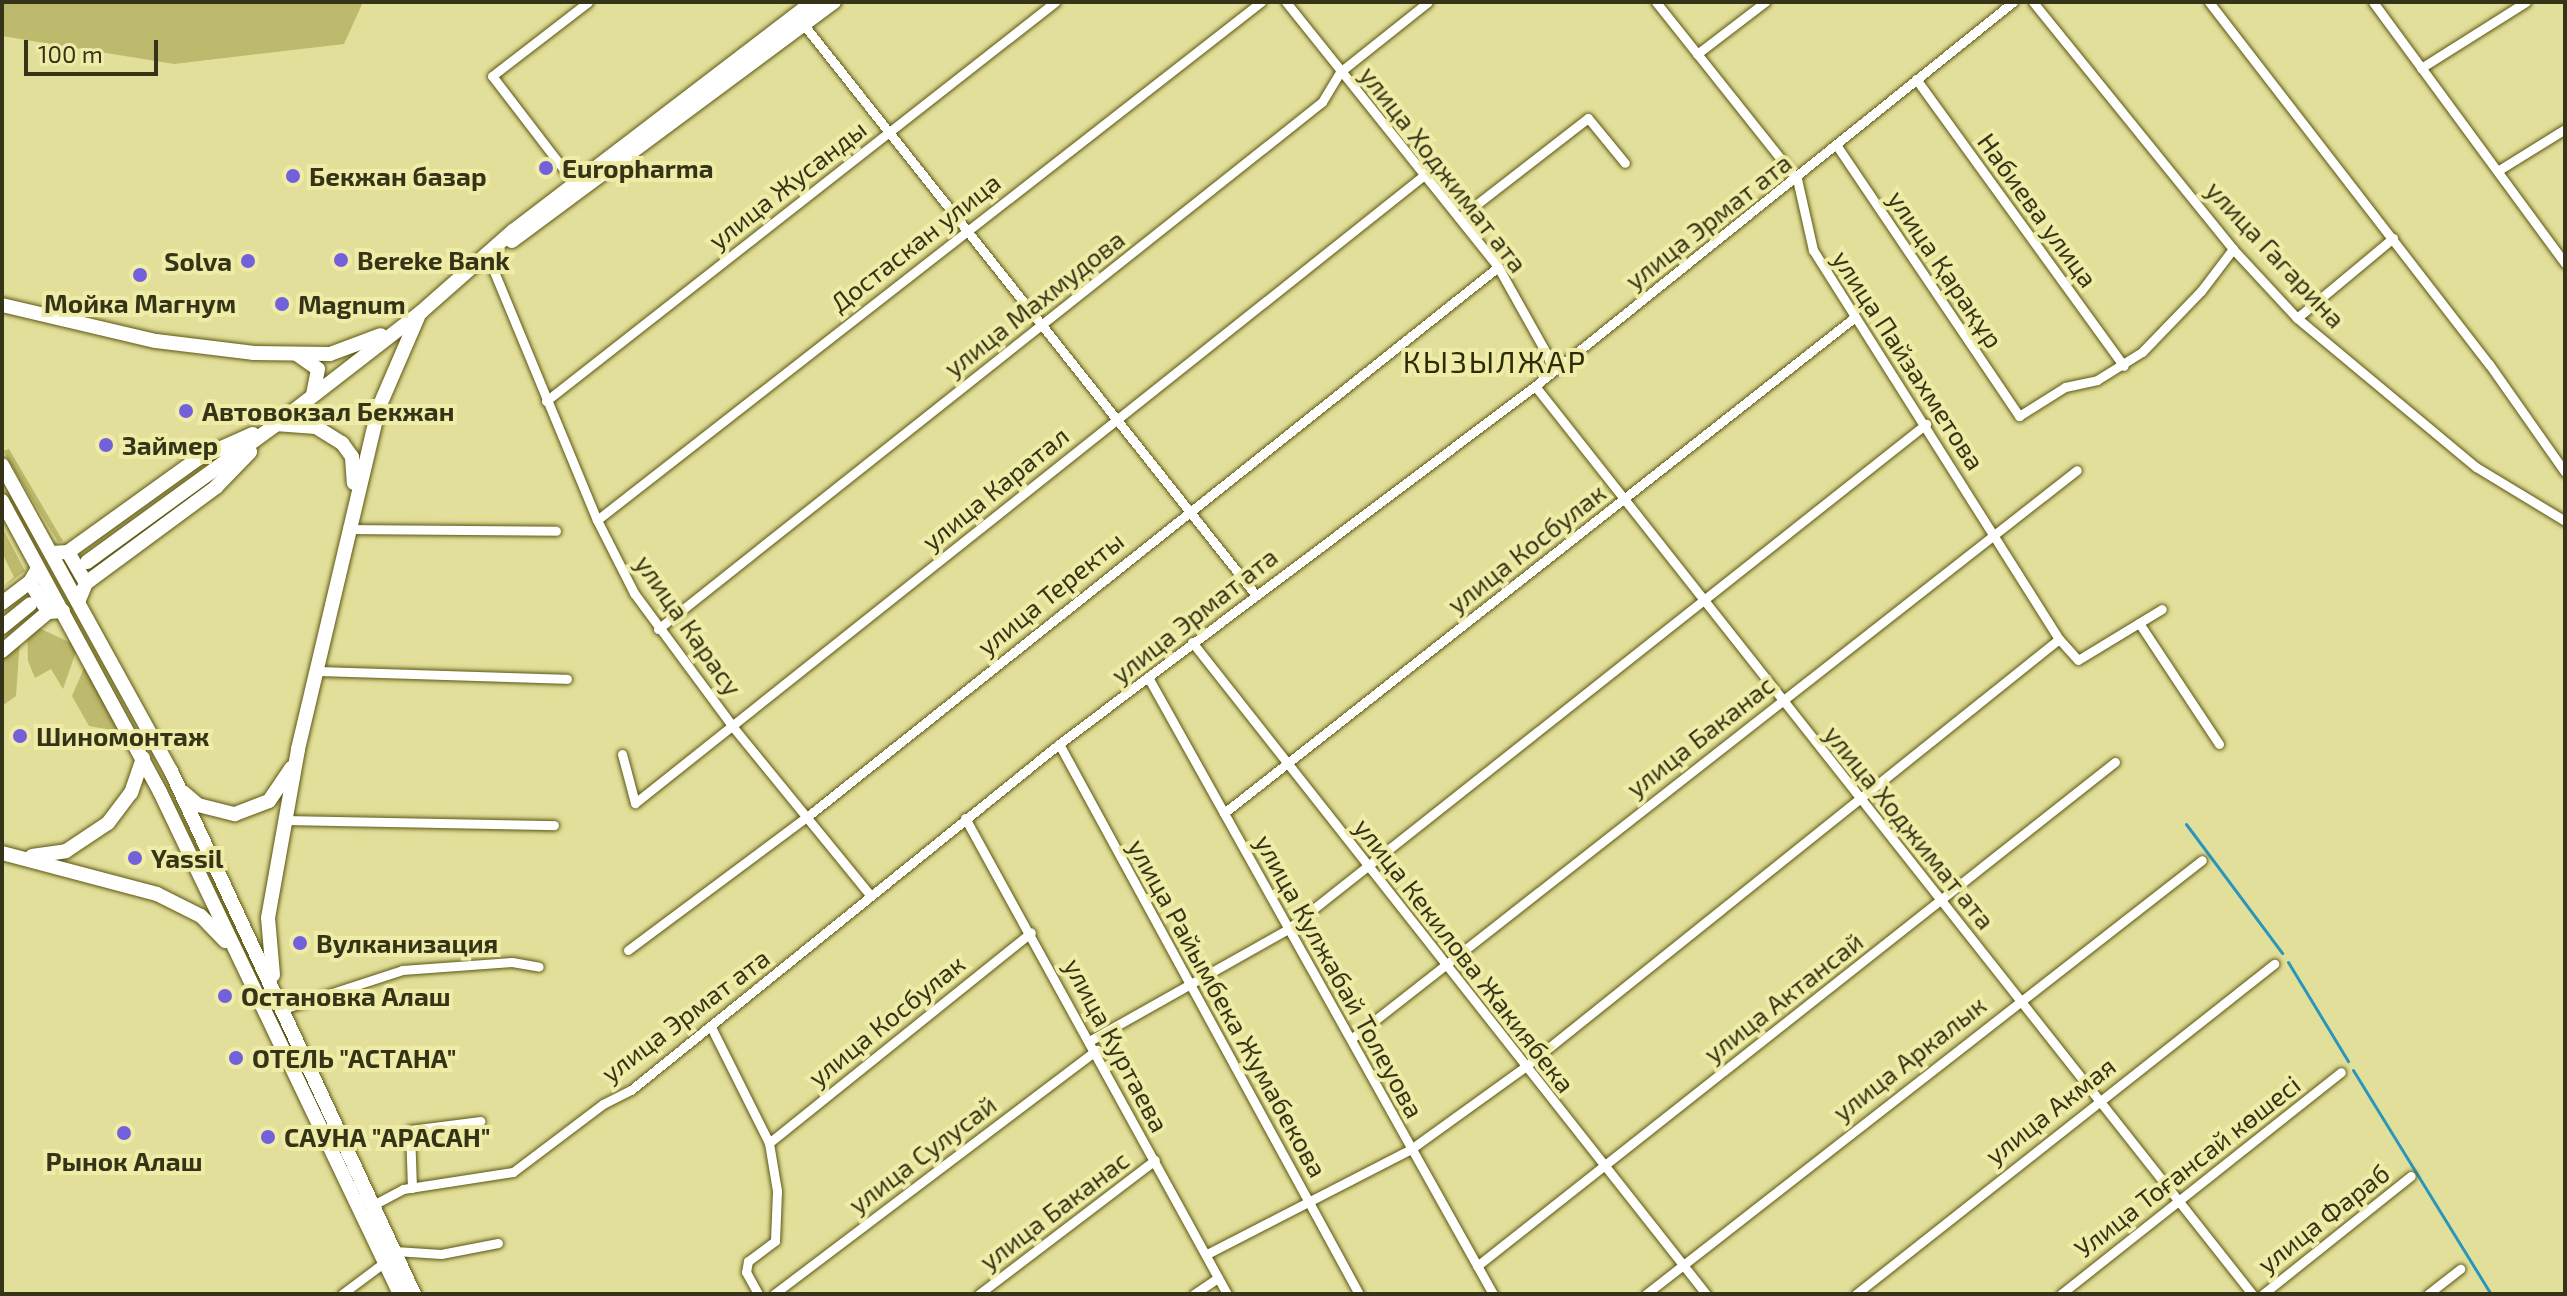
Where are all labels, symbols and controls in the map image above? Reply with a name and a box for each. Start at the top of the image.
scale bar [28,24,162,74]
text: 100 m [38,39,103,68]
street label: улица Ходжимат ата [1354,60,1534,278]
street label: улица Жусанды [702,113,872,255]
street label: Набиева улица [1972,127,2104,293]
street label: улица Эрмат ата [1619,146,1797,296]
place label: Europharma [562,152,714,184]
marker: Europharma [537,159,555,177]
place label: Бекжан базар [309,160,487,192]
street label: Достаскан улица [824,166,1006,318]
marker: Бекжан базар [284,167,302,185]
street label: улица Гагарина [2200,174,2352,334]
street label: улица Қарақұр [1882,184,2010,354]
street label: улица Махмудова [938,223,1130,383]
place label: Bereke Bank [357,244,510,276]
street label: улица Пайзахметова [1826,244,1992,476]
place label: Solva [164,245,232,277]
marker: Bereke Bank [332,251,350,269]
marker: Solva [239,252,257,270]
marker: Мойка Магнум [131,266,149,284]
place label: Мойка Магнум [44,287,236,319]
place label: Magnum [298,288,406,320]
marker: Magnum [273,295,291,313]
district label: КЫЗЫЛЖАР [1403,343,1587,379]
place label: Автовокзал Бекжан [202,395,454,427]
marker: Автовокзал Бекжан [177,402,195,420]
street label: улица Каратал [915,419,1075,557]
place label: Займер [122,429,218,461]
marker: Займер [97,436,115,454]
street label: улица Косбулак [1441,477,1611,619]
street label: улица Теректы [971,524,1129,662]
street label: улица Эрмат ата [1105,540,1283,690]
street label: улица Карасу [629,549,749,701]
street label: улица Баканас [1620,669,1780,803]
street label: улица Ходжимат ата [1818,719,2002,935]
place label: Шиномонтаж [36,720,209,752]
marker: Шиномонтаж [11,727,29,745]
street label: улица Кекилова Жакиябека [1348,812,1582,1098]
street label: улица Кулжабай Толеуова [1249,829,1431,1123]
street label: улица Райымбека Жумабекова [1122,833,1334,1183]
place label: Yassil [151,842,223,874]
marker: Yassil [126,849,144,867]
street label: улица Актансай [1697,925,1869,1069]
place label: Вулканизация [316,927,498,959]
marker: Вулканизация [291,934,309,952]
street label: улица Эрмат ата [595,942,775,1088]
street label: улица Косбулак [802,947,970,1093]
street label: улица Куртаева [1058,953,1176,1137]
place label: Остановка Алаш [241,980,451,1012]
marker: Остановка Алаш [216,987,234,1005]
street label: улица Аркалык [1826,989,1992,1127]
place label: ОТЕЛЬ "АСТАНА" [252,1042,457,1074]
marker: ОТЕЛЬ "АСТАНА" [227,1049,245,1067]
street label: улица Акмая [1979,1050,2121,1170]
street label: Улица Тоғансай көшесі [2068,1068,2306,1264]
street label: улица Сулусай [842,1088,1002,1220]
place label: САУНА "АРАСАН" [284,1121,491,1153]
marker: Рынок Алаш [115,1124,133,1142]
marker: САУНА "АРАСАН" [259,1128,277,1146]
street label: улица Баканас [973,1144,1135,1276]
place label: Рынок Алаш [46,1145,202,1177]
street label: улица Фараб [2251,1157,2395,1279]

